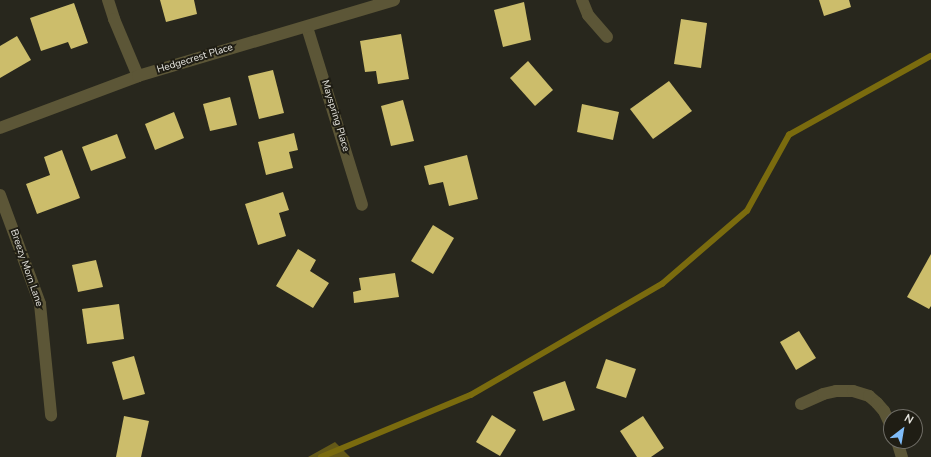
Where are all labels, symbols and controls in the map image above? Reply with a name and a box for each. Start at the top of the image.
street label: Hedgecrest Place [156,42,234,76]
street label: Mayspring Place [318,79,352,153]
street label: Breezy Morn Lane [7,228,45,308]
north arrow [883,409,923,449]
text: N [902,411,916,428]

